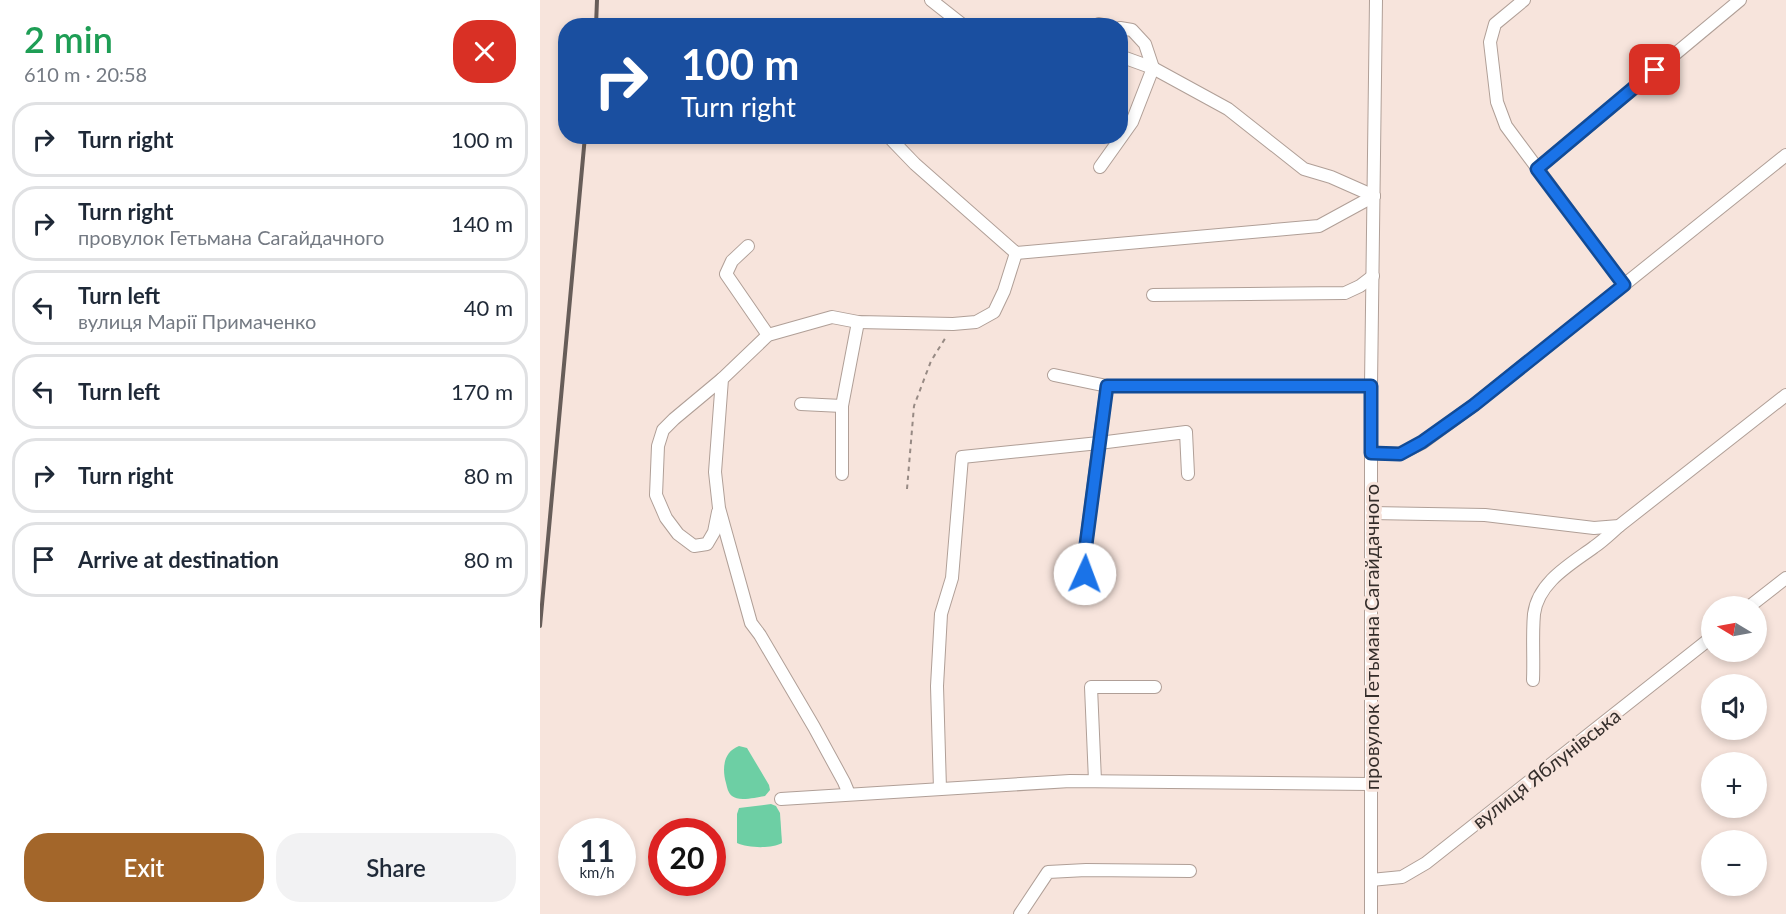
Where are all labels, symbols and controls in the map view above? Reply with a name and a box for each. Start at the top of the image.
text: 2 min [24,17,113,61]
button: close [453,20,516,83]
text: 100 m [681,39,799,89]
icon: right [582,42,660,120]
pin [1629,44,1680,95]
icon: arrive [1638,53,1671,86]
text: 610 m · 20:58 [24,62,147,86]
text: Turn right [681,90,796,123]
icon: right [27,123,60,156]
text: Turn right [78,126,173,153]
text: 100 m [451,126,513,153]
text: Turn right [78,198,173,225]
icon: right [27,207,60,240]
text: 140 m [451,210,513,237]
text: провулок Гетьмана Сагайдачного [78,225,384,249]
text: Turn left [78,282,160,309]
icon: left [27,291,60,324]
text: 40 m [464,294,513,321]
text: вулиця Марії Примаченко [78,309,316,333]
icon: left [27,375,60,408]
text: Turn left [78,378,160,405]
text: 170 m [451,378,513,405]
icon: right [27,459,60,492]
text: Turn right [78,462,173,489]
text: 80 m [464,462,513,489]
street label: провулок Гетьмана Сагайдачного [1359,484,1383,790]
position arrow [1053,542,1117,606]
icon: arrive [27,543,60,576]
text: Arrive at destination [78,546,279,573]
text: 80 m [464,546,513,573]
north arrow [1701,596,1767,662]
map controls [1701,596,1767,896]
button: sound [1701,674,1767,740]
street label: вулиця Яблунівська [1467,703,1625,833]
button: + [1701,752,1767,818]
speed limit sign: 20 [648,818,726,896]
button: − [1701,830,1767,896]
text: 11 [580,832,614,868]
button: Exit [24,833,264,902]
button: Share [276,833,516,902]
text: km/h [579,863,615,881]

